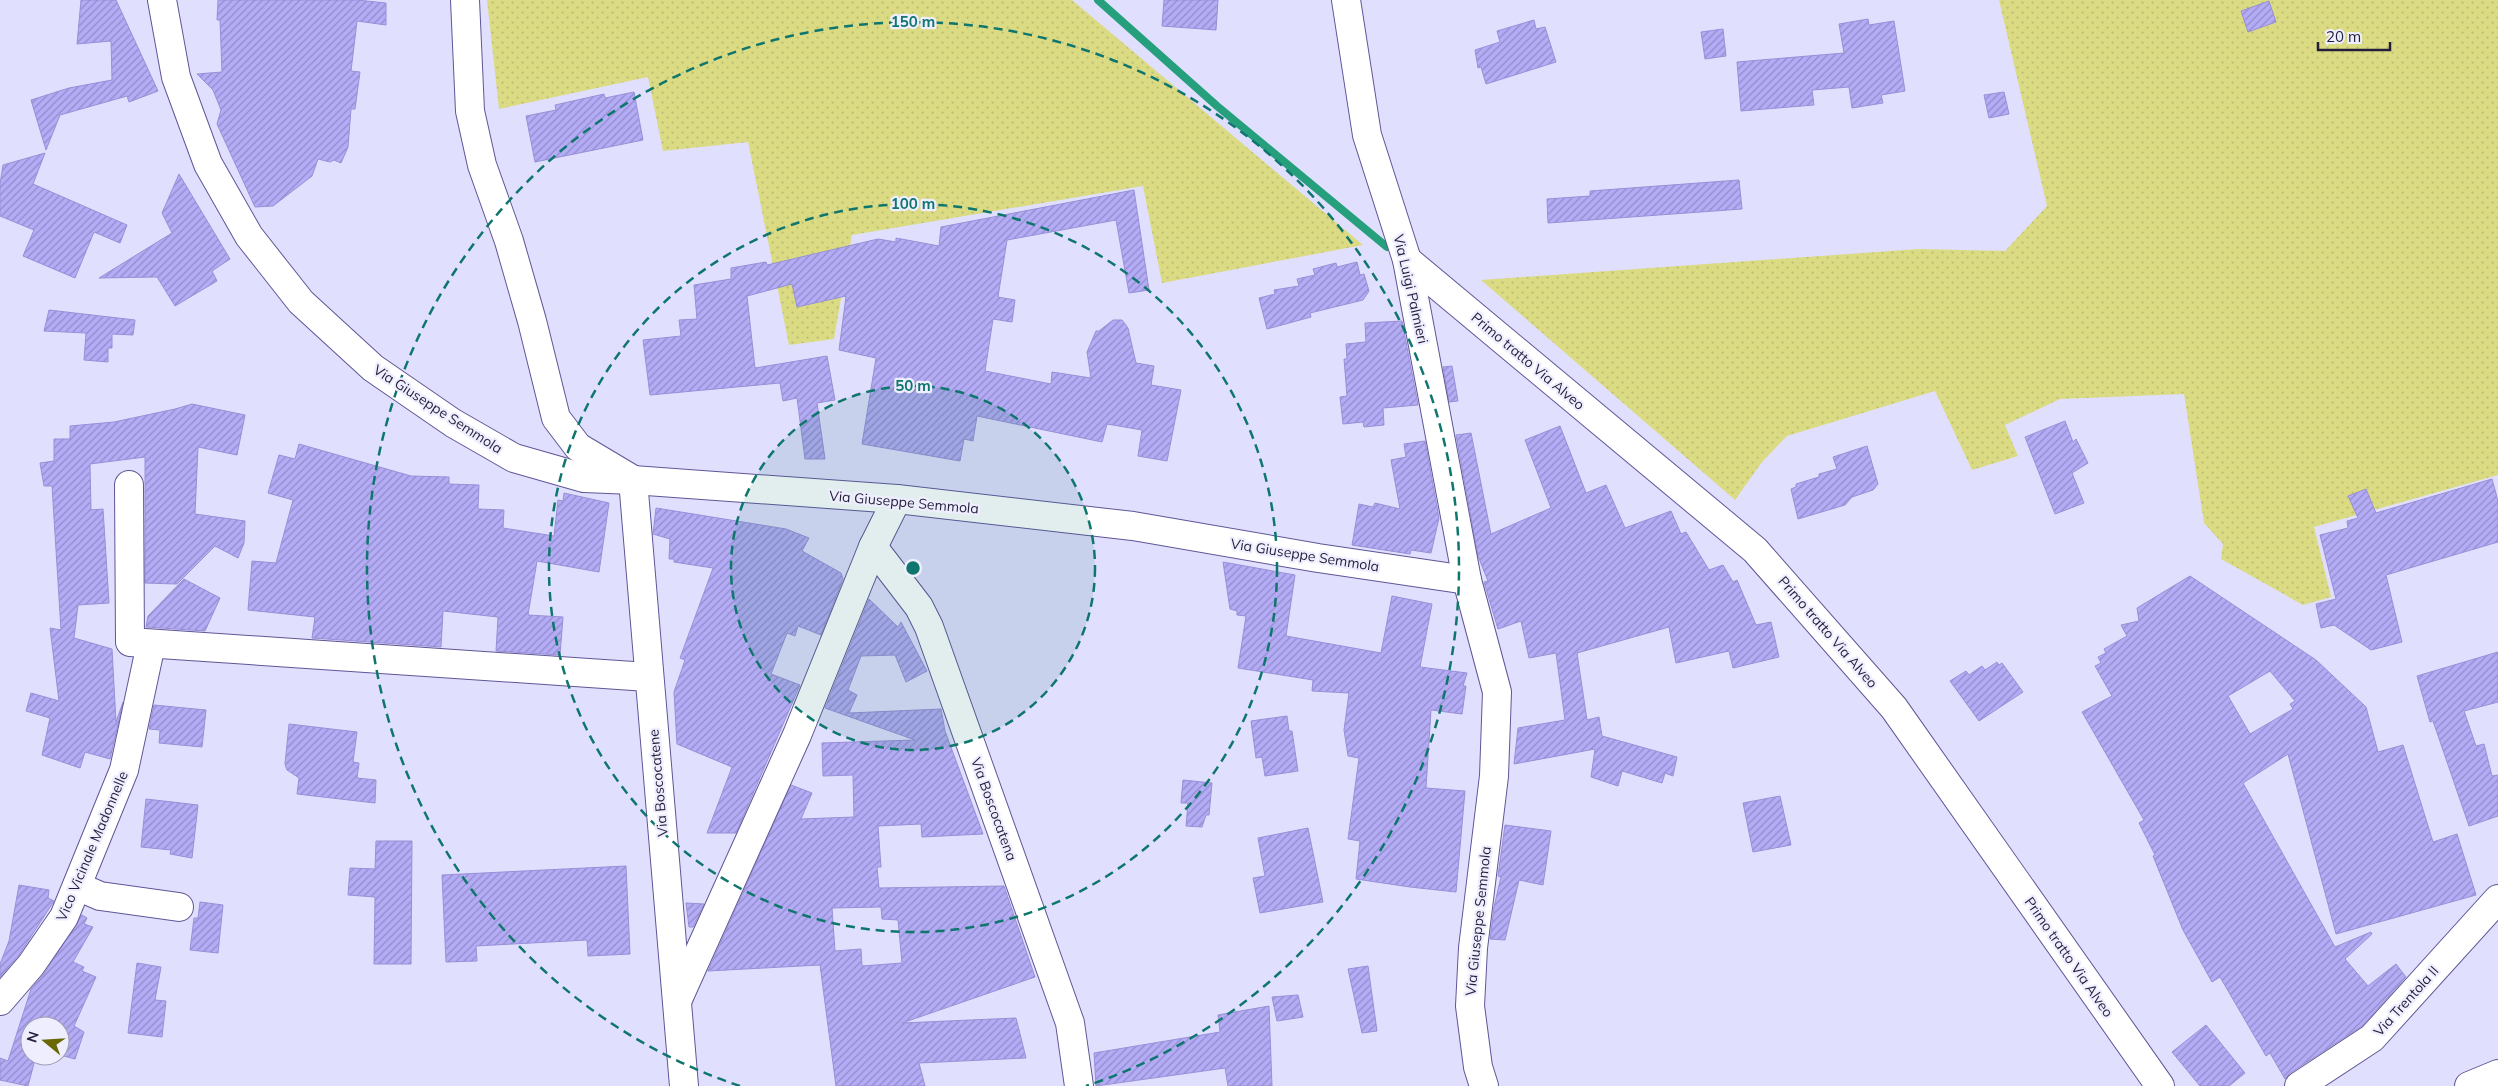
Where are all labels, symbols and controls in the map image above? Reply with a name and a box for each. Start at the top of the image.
text: 150 m [891,12,935,31]
scale bar [2318,20,2390,52]
text: 20 m [2326,27,2361,46]
text: 100 m [891,194,935,213]
street label: Via Luigi Palmieri [1390,233,1432,345]
street label: Primo tratto Via Alveo [1468,308,1588,414]
street label: Via Giuseppe Semmola [370,361,506,457]
text: 50 m [895,376,931,395]
street label: Via Giuseppe Semmola [828,486,980,518]
street label: Via Giuseppe Semmola [1229,534,1381,576]
centre of rings [904,559,922,577]
street label: Primo tratto Via Alveo [1774,572,1882,692]
street label: Via Boscocatene [644,728,672,838]
street label: Via Boscocatena [967,755,1021,863]
street label: Vico Vicinale Madonnelle [52,768,132,924]
street label: Via Giuseppe Semmola [1461,845,1495,997]
street label: Primo tratto Via Alveo [2021,893,2117,1021]
street label: Via Trentola II [2370,962,2442,1040]
north arrow [20,1016,70,1066]
text: N [22,1029,43,1045]

